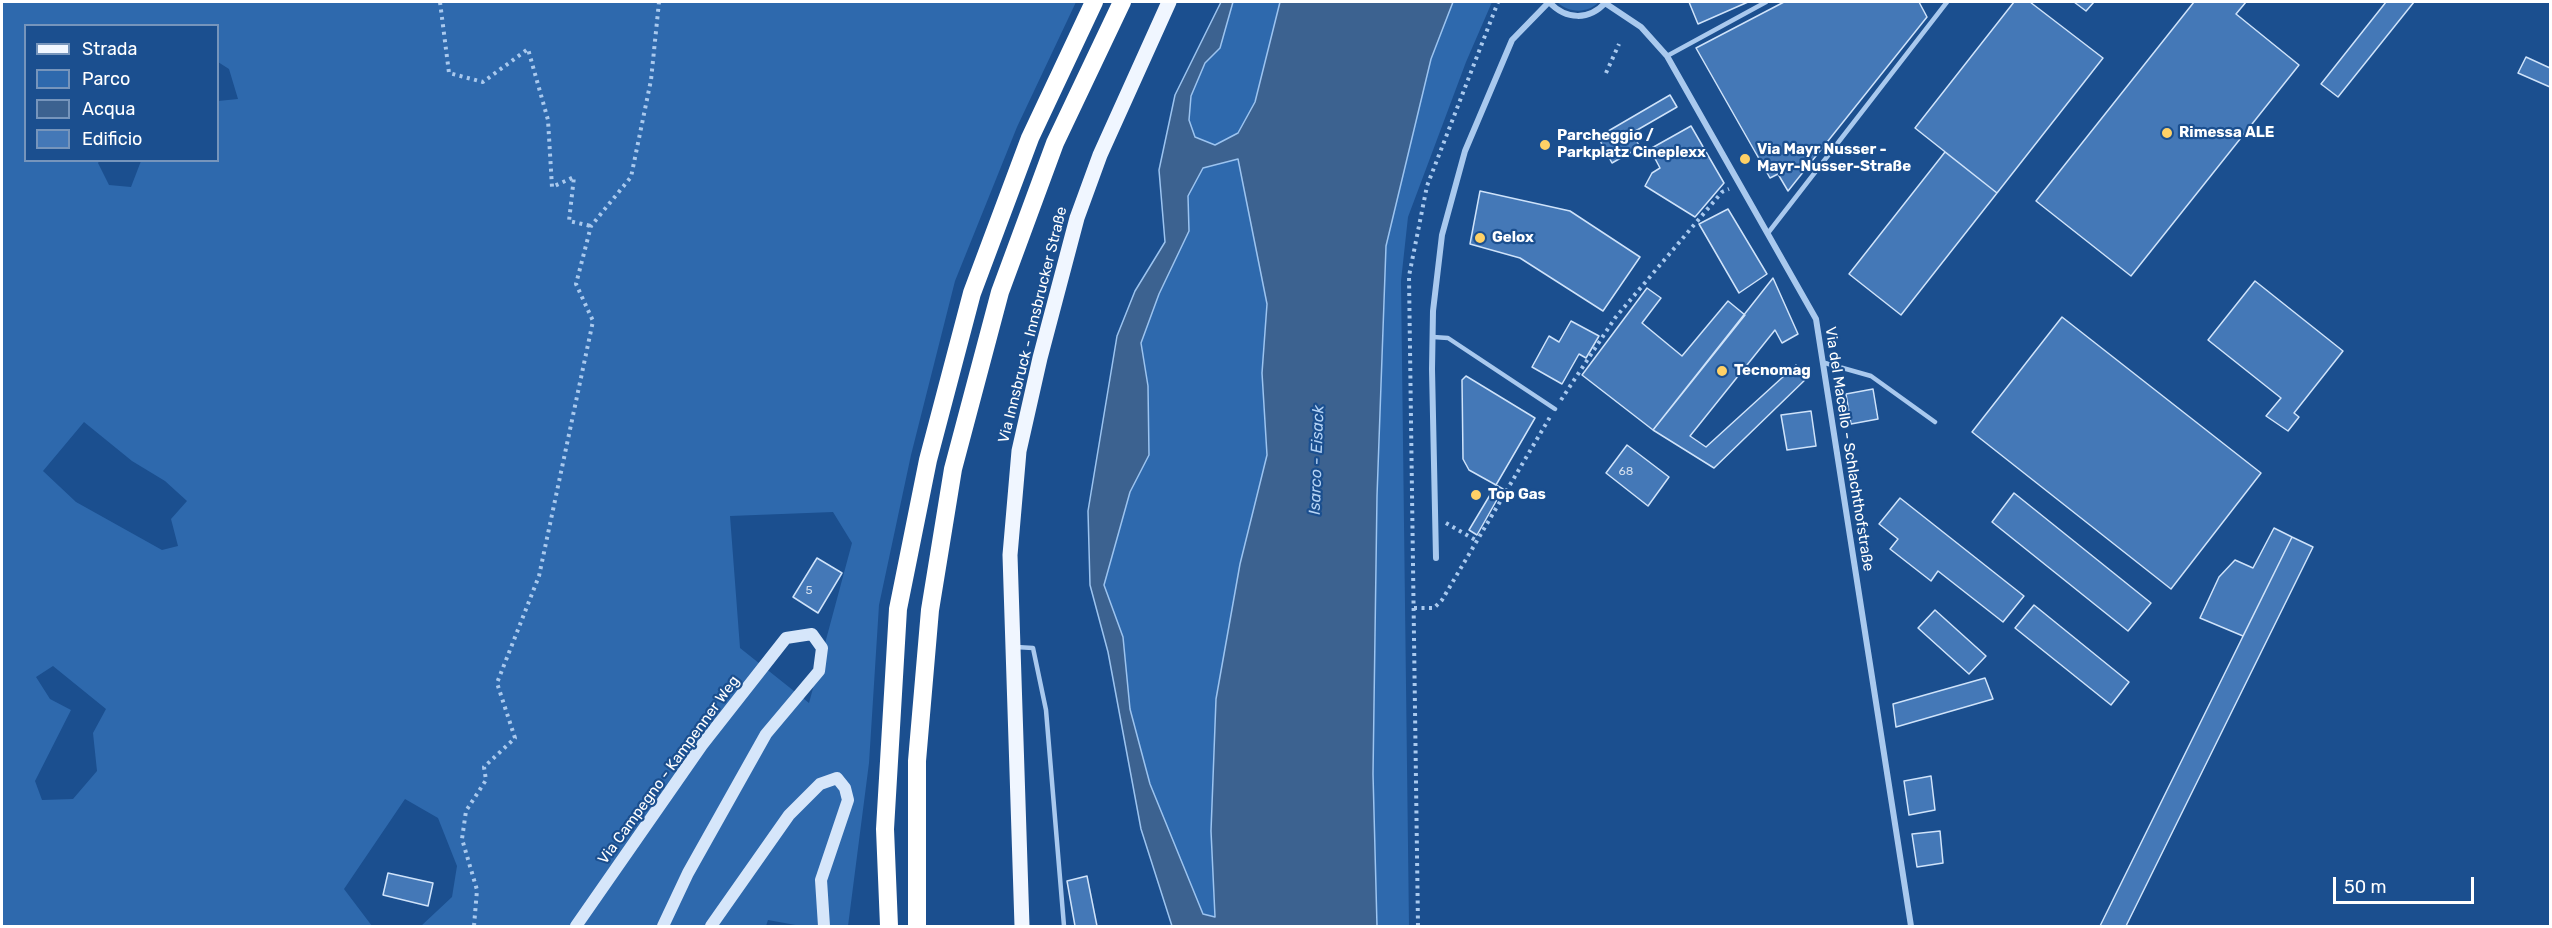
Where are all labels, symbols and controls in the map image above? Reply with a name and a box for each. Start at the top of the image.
legend [24,24,219,162]
text: Strada [82,38,138,60]
text: Parco [82,68,130,90]
text: Acqua [82,98,135,120]
place label: Rimessa ALE [2179,124,2274,142]
marker: Rimessa ALE [2160,126,2174,140]
place label: Parcheggio / Parkplatz Cineplexx [1557,127,1706,162]
text: Edificio [82,128,142,150]
marker: Parcheggio / Parkplatz Cineplexx [1538,138,1552,152]
place label: Via Mayr Nusser - Mayr-Nusser-Straße [1757,141,1911,176]
marker: Via Mayr Nusser - Mayr-Nusser-Straße [1738,152,1752,166]
street label: Via Innsbruck - Innsbrucker Straße [995,205,1071,445]
place label: Gelox [1492,229,1534,247]
marker: Gelox [1473,231,1487,245]
street label: Via del Macello - Schlachthofstraße [1821,325,1877,573]
place label: Tecnomag [1734,362,1811,380]
marker: Tecnomag [1715,364,1729,378]
water label: Isarco - Eisack [1305,405,1329,515]
house number: 68 [1619,465,1633,479]
place label: Top Gas [1488,486,1546,504]
marker: Top Gas [1469,488,1483,502]
house number: 5 [805,584,813,598]
street label: Via Campegno - Kampenner Weg [595,672,743,868]
scale bar [2336,865,2477,903]
text: 50 m [2344,876,2387,898]

